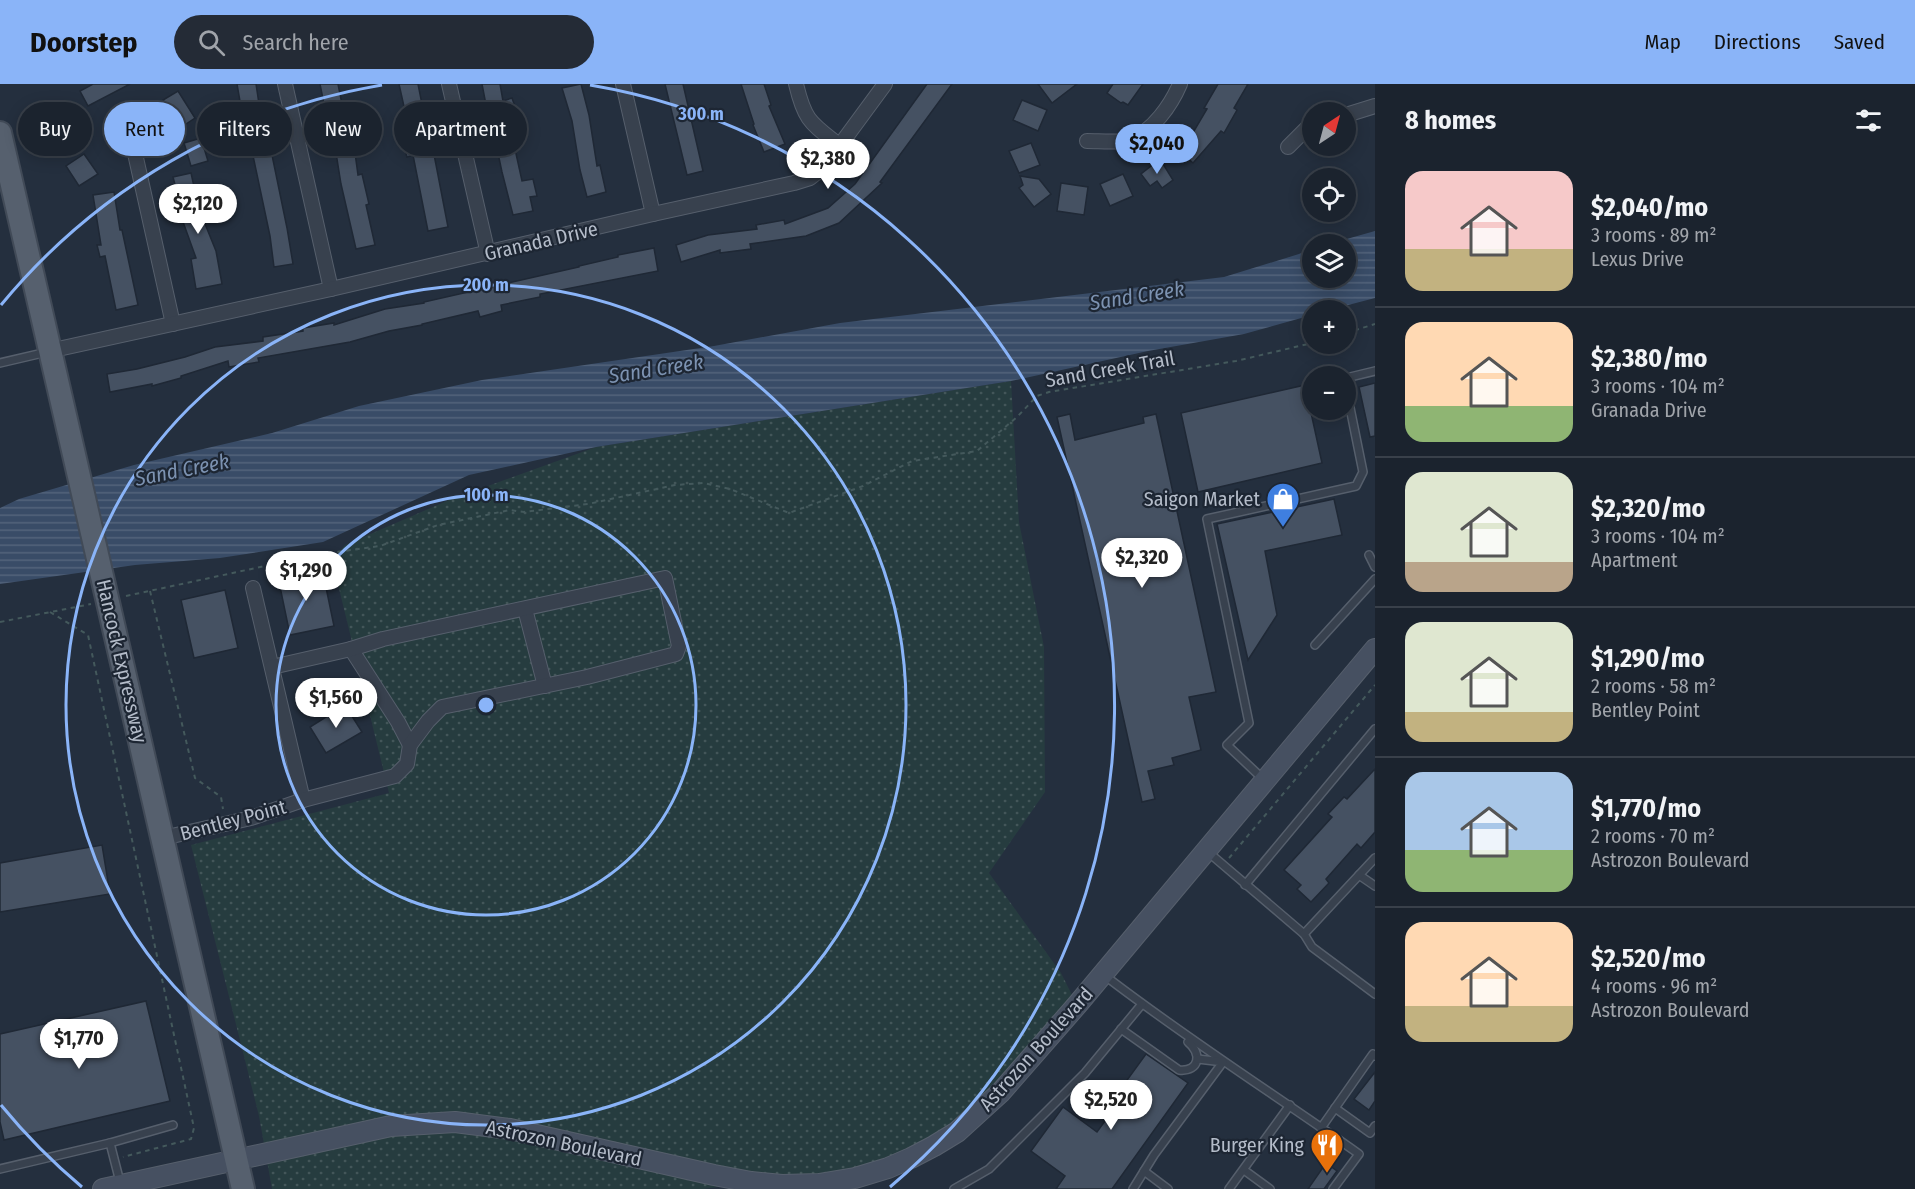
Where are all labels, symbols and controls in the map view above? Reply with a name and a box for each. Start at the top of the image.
search box [174,15,594,69]
text: Doorstep [30,26,138,59]
icon: search [195,26,228,59]
text: Search here [243,29,349,56]
text: Map [1644,29,1681,55]
text: Directions [1714,29,1801,55]
text: Saved [1834,29,1885,55]
chip: Buy [18,102,92,156]
chip: Rent [104,102,185,156]
chip: Filters [197,102,292,156]
chip: New [304,102,382,156]
chip: Apartment [394,102,527,156]
north arrow [1302,102,1356,156]
map controls [1302,102,1356,420]
text: 300 m [677,103,724,125]
icon: filters [1852,104,1885,137]
text: 8 homes [1405,105,1496,136]
pin: $2,040 [1108,124,1206,175]
text: $2,040 [1129,131,1185,155]
pin: $2,380 [779,139,877,190]
text: $2,380 [801,146,855,170]
button: locate [1302,168,1356,222]
pin: $2,120 [149,184,247,235]
text: $2,120 [173,191,223,215]
text: $2,040/mo [1591,192,1708,223]
icon: home [1453,195,1525,267]
street label: Granada Drive [482,216,600,266]
text: 3 rooms · 89 m² [1591,223,1716,247]
button: layers [1302,234,1356,288]
text: Lexus Drive [1591,247,1684,271]
text: 200 m [462,274,509,296]
water label: Sand Creek [1087,276,1186,316]
button: + [1302,300,1356,354]
text: $2,380/mo [1591,343,1707,374]
street label: Sand Creek Trail [1043,346,1177,392]
icon: home [1453,346,1525,418]
water label: Sand Creek [606,349,705,389]
button: − [1302,366,1356,420]
text: 3 rooms · 104 m² [1591,374,1725,398]
text: Granada Drive [1591,398,1707,422]
water label: Sand Creek [132,448,231,492]
shop icon: Saigon Market [1265,481,1301,528]
text: 100 m [464,484,508,506]
place label: Saigon Market [1144,487,1260,511]
text: $2,320/mo [1591,493,1705,524]
icon: home [1453,496,1525,568]
text: 3 rooms · 104 m² [1591,524,1725,548]
pin: $2,320 [1093,538,1191,589]
text: $2,320 [1115,545,1169,569]
text: Apartment [1591,548,1678,572]
pin: $1,290 [257,551,355,602]
text: $1,290 [280,558,332,582]
street label: Hancock Expressway [92,577,152,745]
text: $1,290/mo [1591,643,1705,674]
icon: home [1453,646,1525,718]
text: 2 rooms · 58 m² [1591,674,1716,698]
pin: $1,560 [287,678,385,729]
text: $1,560 [309,685,363,709]
centre of rings [476,695,496,715]
text: Bentley Point [1591,698,1700,722]
text: $1,770/mo [1591,793,1701,824]
street label: Bentley Point [177,794,289,846]
icon: home [1453,796,1525,868]
text: 2 rooms · 70 m² [1591,824,1715,848]
text: Astrozon Boulevard [1591,848,1749,872]
text: $2,520/mo [1591,943,1706,974]
icon: home [1453,946,1525,1018]
text: 4 rooms · 96 m² [1591,974,1717,998]
street label: Astrozon Boulevard [974,982,1098,1116]
text: Astrozon Boulevard [1591,998,1749,1022]
pin: $1,770 [30,1019,128,1070]
text: $1,770 [54,1026,104,1050]
pin: $2,520 [1062,1080,1160,1131]
text: $2,520 [1084,1087,1138,1111]
street label: Astrozon Boulevard [484,1115,644,1171]
restaurant icon: Burger King [1309,1127,1345,1174]
place label: Burger King [1210,1133,1305,1157]

